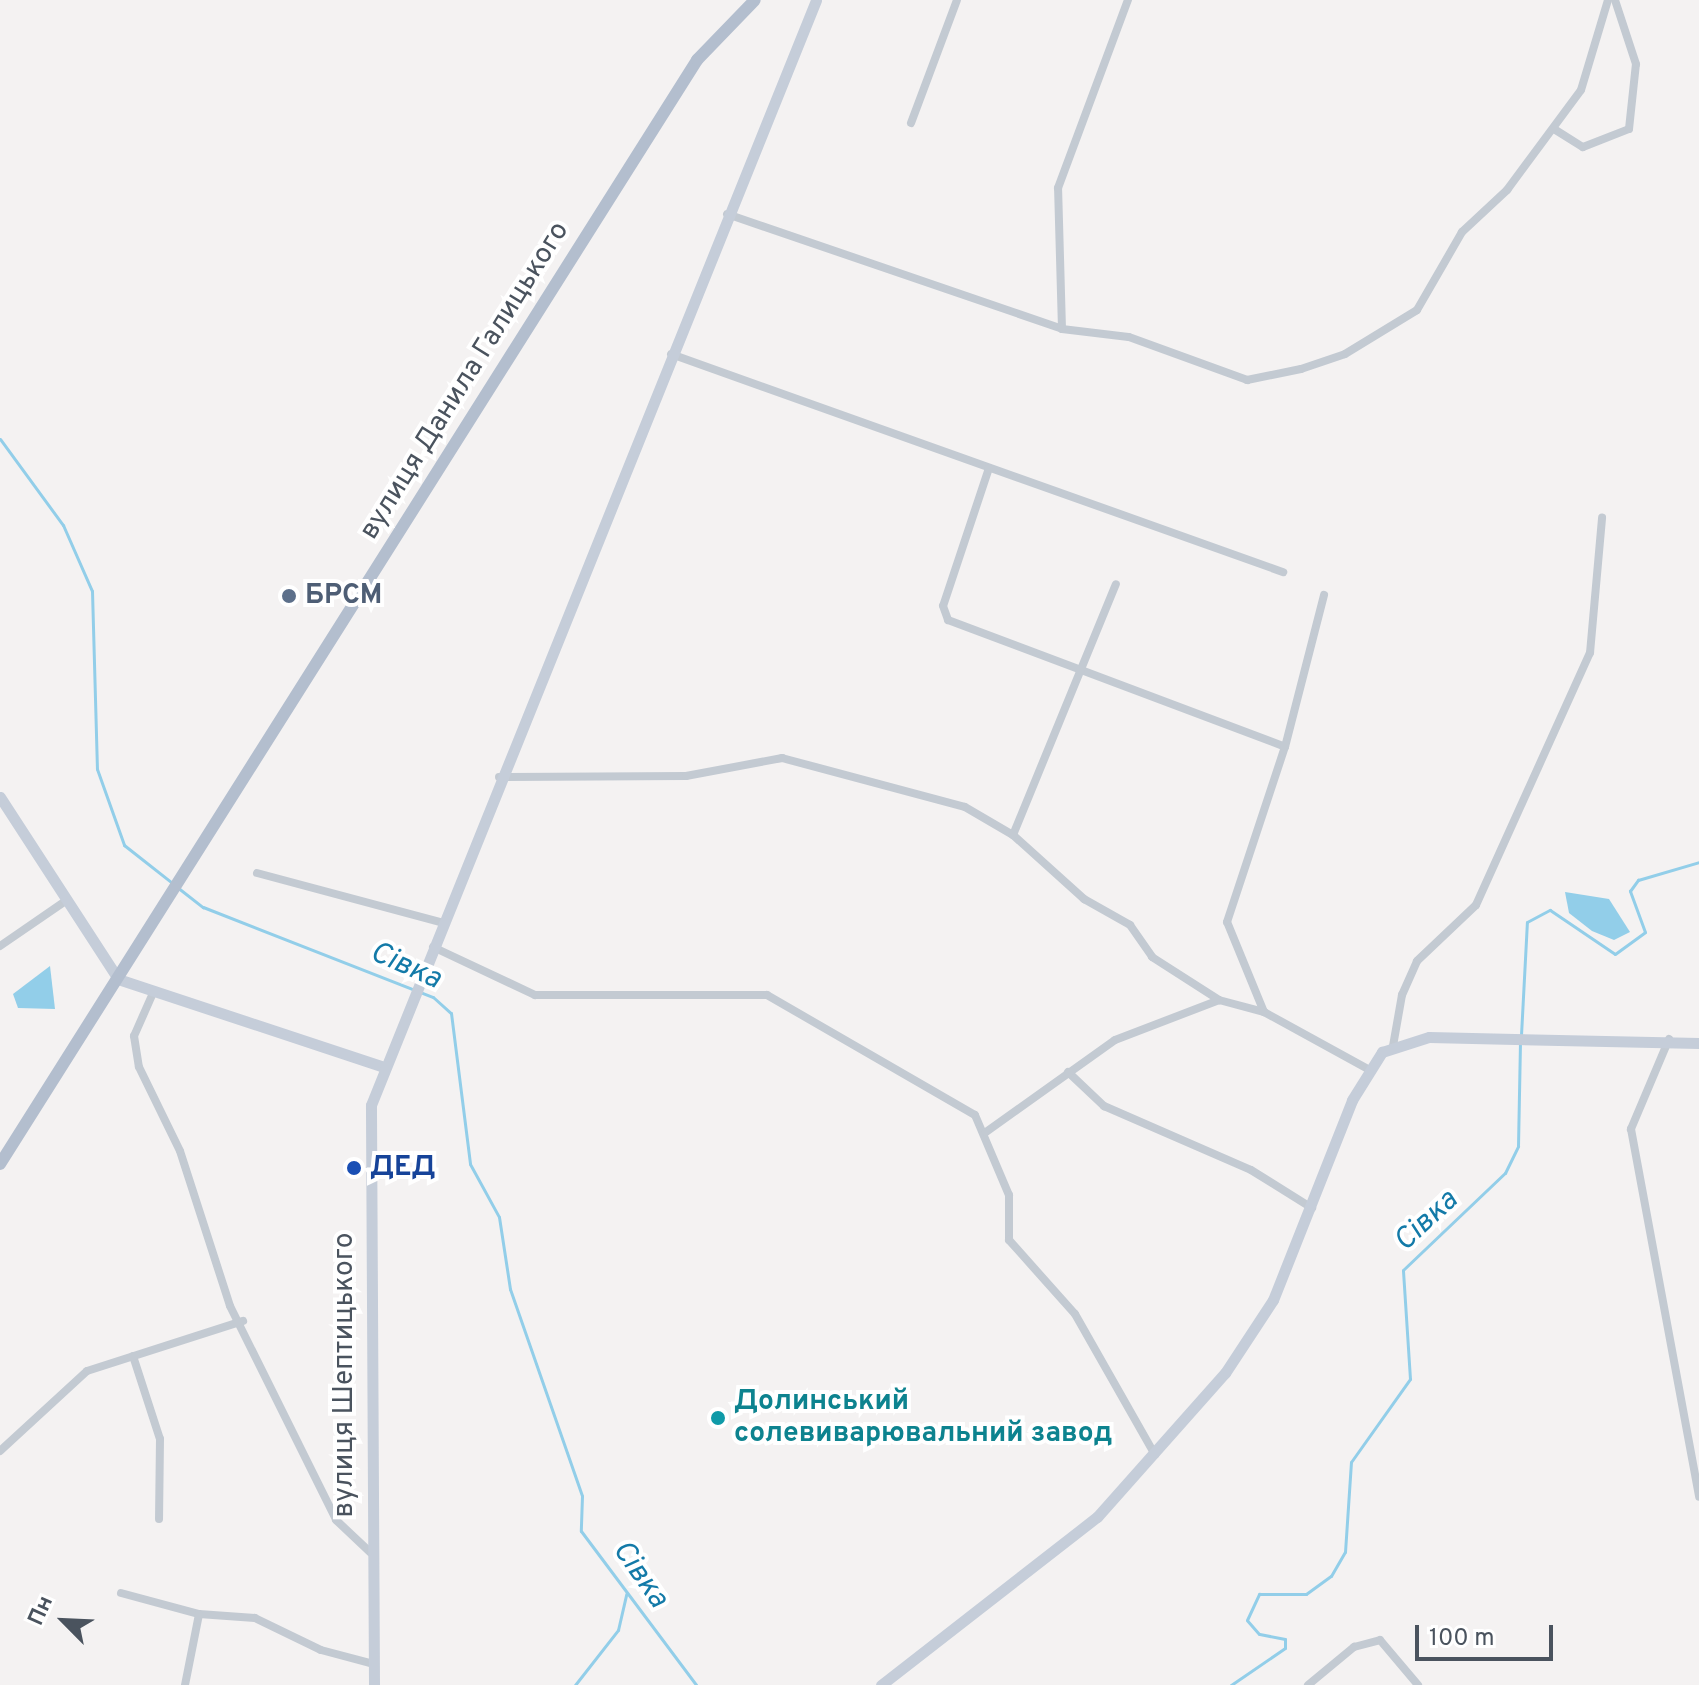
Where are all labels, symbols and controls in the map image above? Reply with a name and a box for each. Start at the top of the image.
street label: вулиця Данила Галицького [353,216,577,546]
place label: БРСМ [305,579,383,613]
marker: БРСМ [280,587,298,605]
water label: Сівка [364,935,446,999]
place label: ДЕД [370,1151,436,1185]
marker: ДЕД [345,1159,363,1177]
water label: Сівка [1388,1184,1466,1260]
street label: вулиця Шептицького [328,1233,362,1517]
place label: Долинський солевиварювальний завод [734,1385,1112,1451]
marker: Долинський солевиварювальний завод [709,1409,727,1427]
water label: Сівка [603,1534,675,1616]
north arrow [24,1581,104,1661]
text: Пн [23,1592,60,1630]
scale bar [1419,1609,1557,1659]
text: 100 m [1429,1624,1495,1654]

